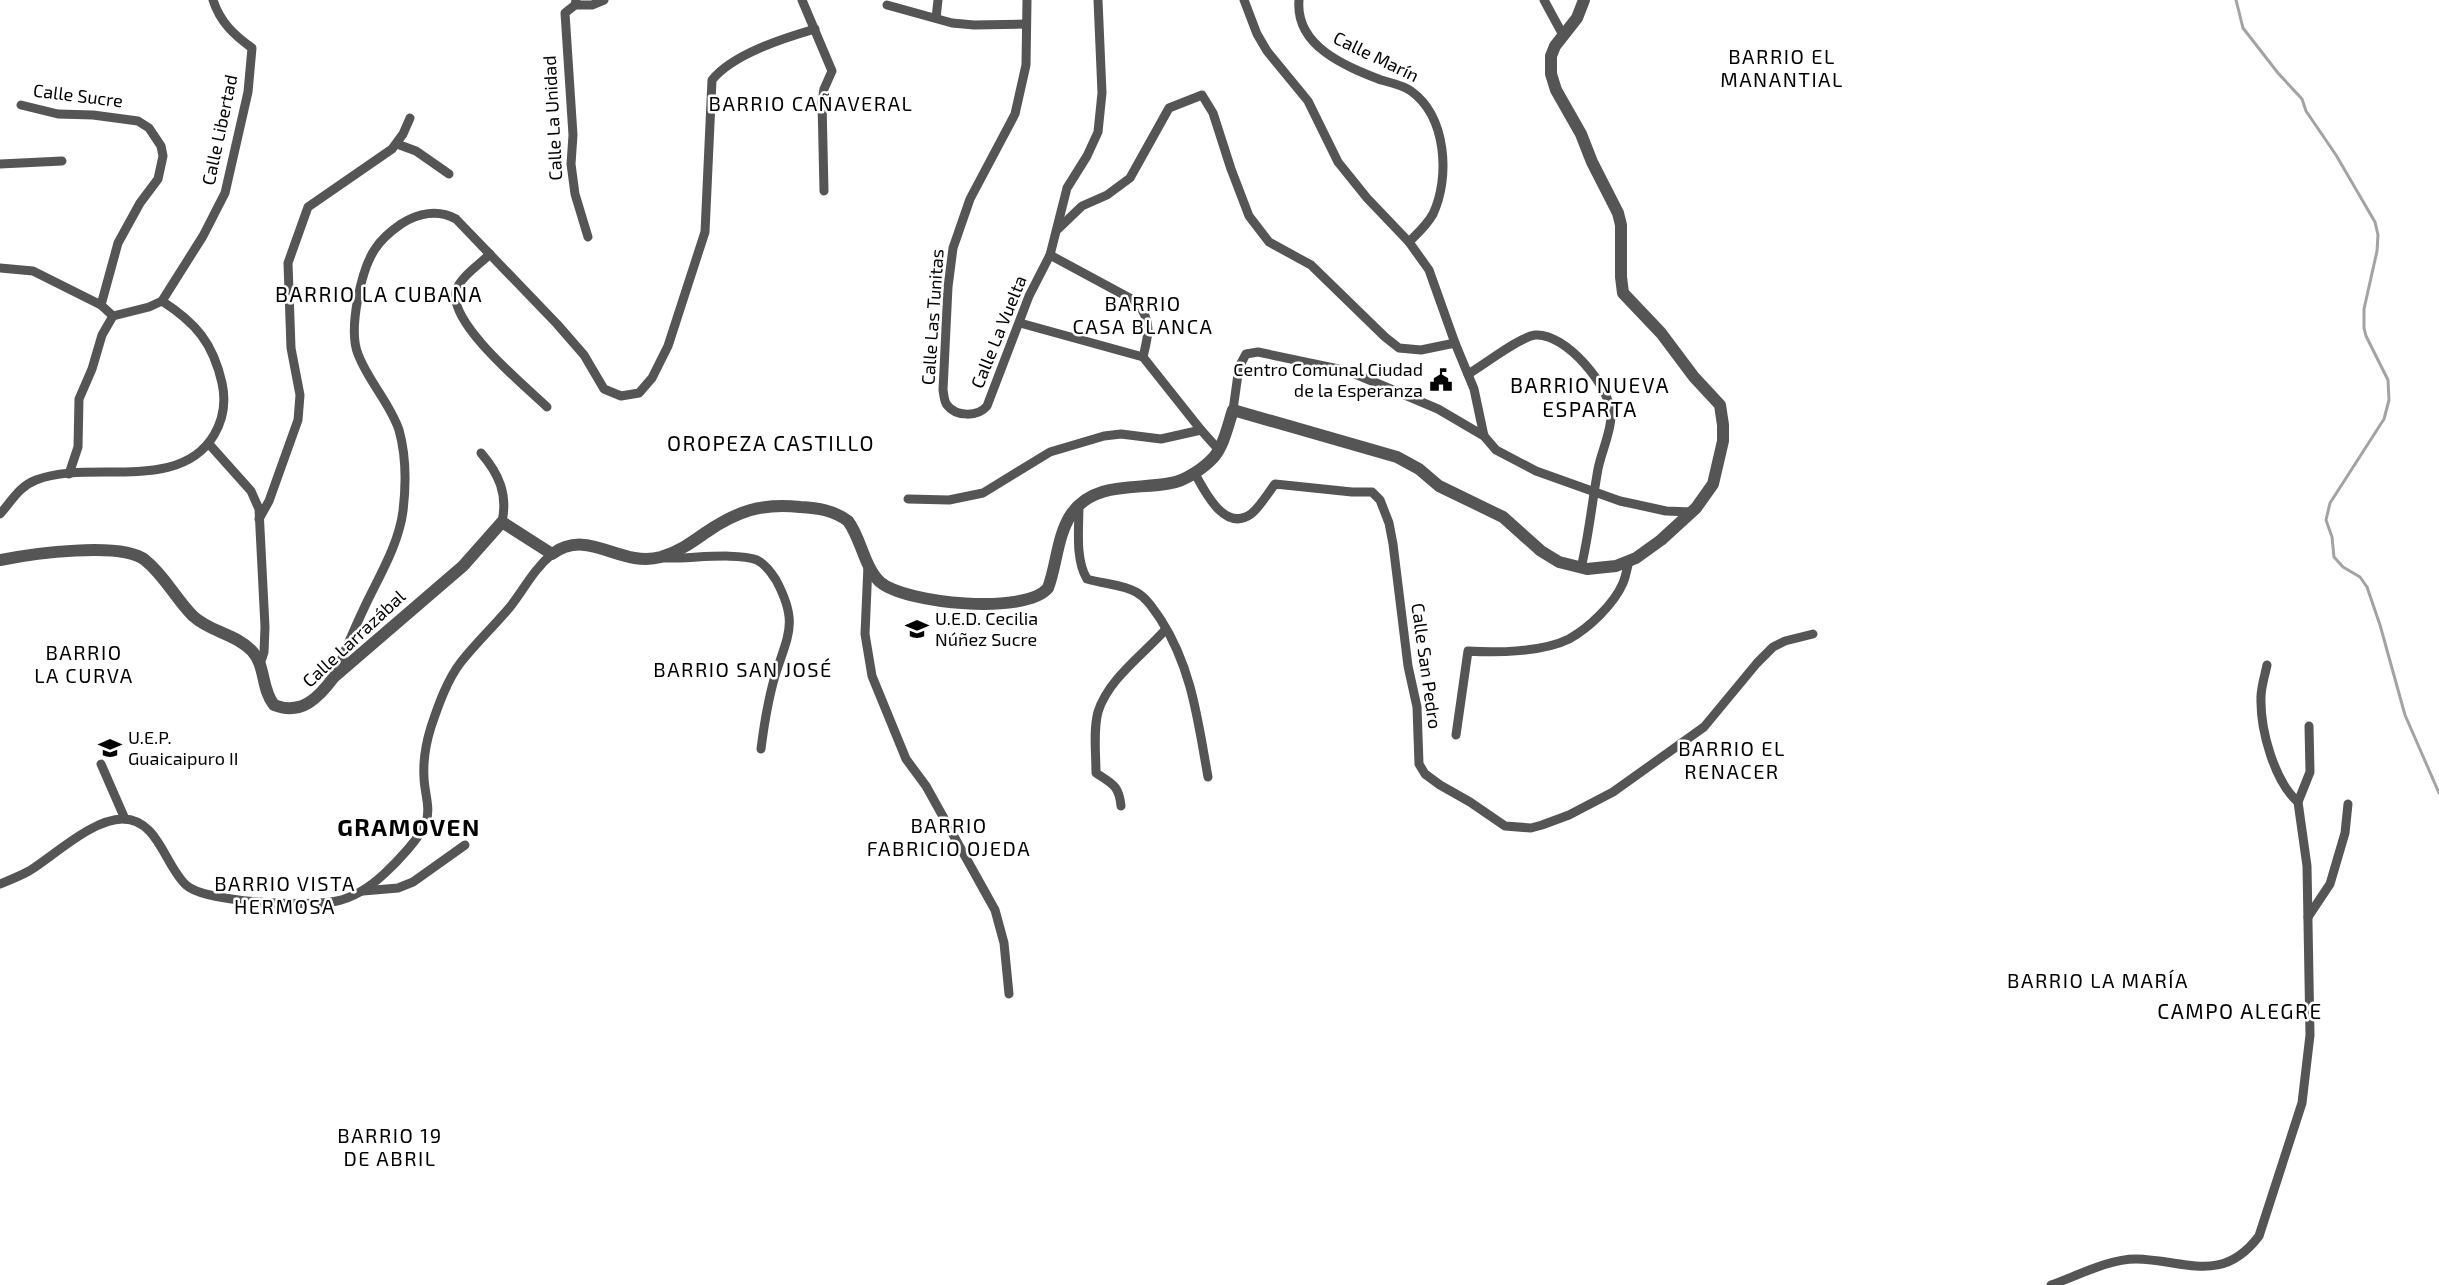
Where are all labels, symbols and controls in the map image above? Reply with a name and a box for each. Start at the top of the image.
street label: Calle Marín [1330,26,1423,86]
district label: BARRIO EL MANANTIAL [1720,44,1844,91]
street label: Calle La Unidad [538,55,566,181]
street label: Calle Libertad [197,73,241,187]
street label: Calle Sucre [32,79,124,111]
district label: BARRIO CAÑAVERAL [709,91,913,115]
street label: Calle Las Tunitas [916,248,948,386]
street label: Calle La Vuelta [965,272,1031,391]
district label: BARRIO LA CUBANA [275,281,483,306]
district label: BARRIO CASA BLANCA [1072,291,1214,338]
place label: Centro Comunal Ciudad de la Esperanza [1233,358,1423,401]
public building icon: Centro Comunal Ciudad de la Esperanza [1428,367,1454,393]
district label: BARRIO NUEVA ESPARTA [1510,372,1670,421]
district label: OROPEZA CASTILLO [667,430,875,455]
street label: Calle Larrazábal [297,585,410,692]
street label: Calle San Pedro [1407,602,1447,730]
place label: U.E.D. Cecilia Núñez Sucre [935,607,1038,650]
school or university icon: U.E.D. Cecilia Núñez Sucre [904,616,930,642]
district label: BARRIO LA CURVA [34,640,134,687]
district label: BARRIO SAN JOSÉ [653,657,833,681]
place label: U.E.P. Guaicaipuro II [128,726,238,769]
school or university icon: U.E.P. Guaicaipuro II [97,735,123,761]
district label: BARRIO EL RENACER [1678,736,1786,783]
district label: GRAMOVEN [337,812,481,841]
district label: BARRIO FABRICIO OJEDA [867,813,1031,860]
district label: BARRIO VISTA HERMOSA [214,871,356,918]
district label: BARRIO LA MARÍA [2007,968,2189,992]
district label: CAMPO ALEGRE [2157,998,2323,1023]
district label: BARRIO 19 DE ABRIL [337,1123,443,1170]

